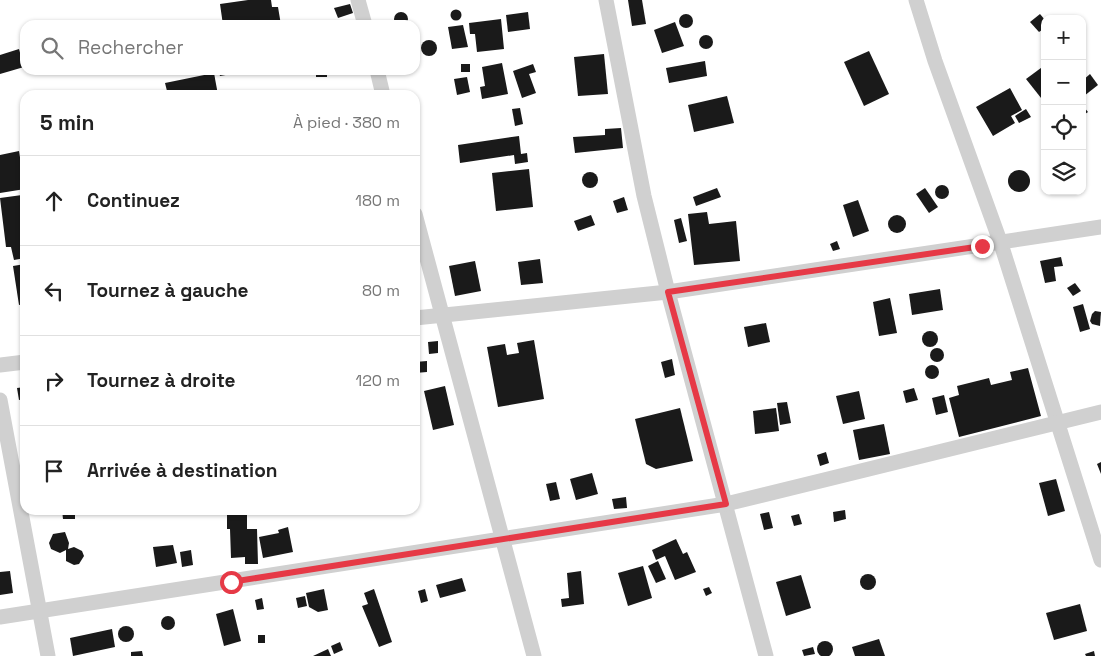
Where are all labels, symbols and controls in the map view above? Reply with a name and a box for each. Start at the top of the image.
map controls [1041,15,1086,195]
button: + [1041,15,1086,60]
search box [20,20,420,75]
icon: search [38,34,66,62]
text: Rechercher [78,35,184,60]
button: − [1041,60,1086,105]
button: locate [1041,105,1086,150]
text: 5 min [40,109,94,136]
text: À pied · 380 m [293,112,400,133]
button: layers [1041,150,1086,195]
icon: ahead [40,187,68,215]
text: Continuez [87,188,180,213]
text: 180 m [355,190,400,211]
route end [971,235,994,258]
icon: left [40,277,68,305]
text: Tournez à gauche [87,278,249,303]
text: 80 m [362,280,400,301]
icon: right [40,367,68,395]
text: Tournez à droite [87,368,236,393]
text: 120 m [356,370,400,391]
icon: arrive [40,457,68,485]
text: Arrivée à destination [87,458,277,483]
route start [220,571,243,594]

